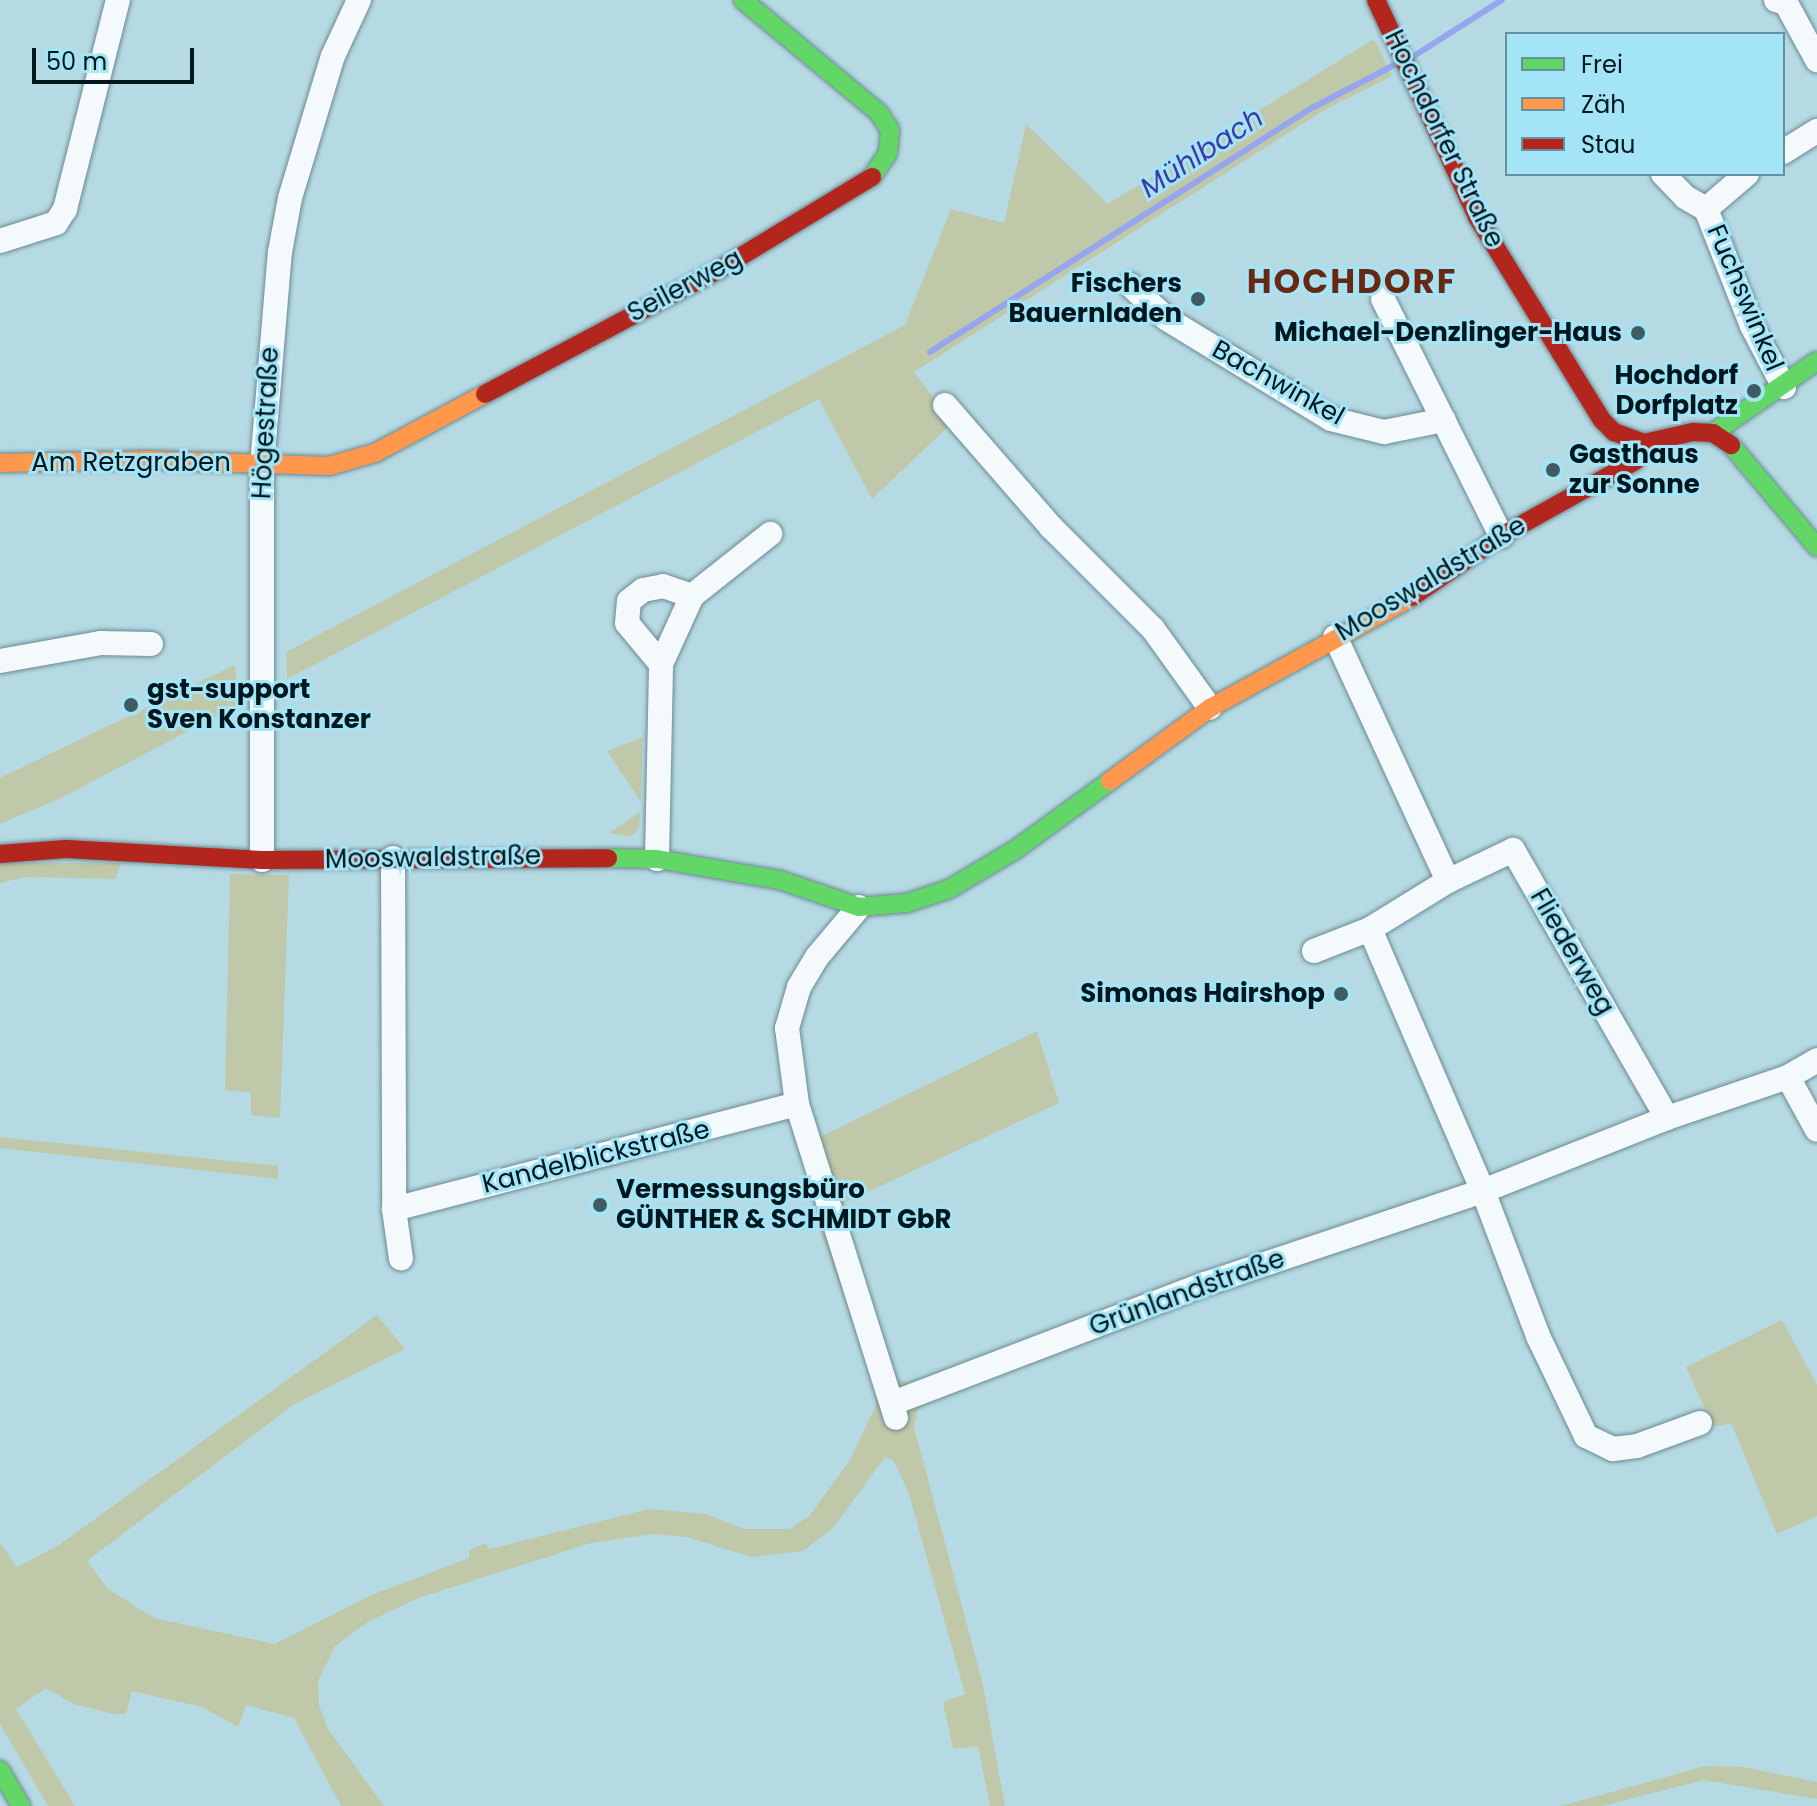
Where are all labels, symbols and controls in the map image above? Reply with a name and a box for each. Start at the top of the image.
street label: Hochdorfer Straße [1378,25,1510,253]
scale bar [36,32,198,82]
legend [1505,32,1785,176]
text: 50 m [46,45,107,78]
text: Frei [1581,48,1623,81]
text: Zäh [1581,88,1626,121]
water label: Mühlbach [1134,101,1270,205]
text: Stau [1581,128,1635,161]
street label: Fuchswinkel [1700,220,1790,376]
street label: Seilerweg [622,243,748,329]
district label: HOCHDORF [1247,262,1457,302]
place label: Fischers Bauernladen [1009,268,1182,330]
marker: Fischers Bauernladen [1189,290,1207,308]
place label: Michael-Denzlinger-Haus [1274,317,1622,349]
marker: Michael-Denzlinger-Haus [1629,324,1647,342]
street label: Bachwinkel [1207,334,1349,432]
street label: Högestraße [246,346,286,500]
place label: Hochdorf Dorfplatz [1614,360,1738,422]
marker: Hochdorf Dorfplatz [1745,382,1763,400]
place label: Gasthaus zur Sonne [1569,439,1700,500]
street label: Am Retzgraben [31,447,231,479]
marker: Gasthaus zur Sonne [1544,461,1562,479]
street label: Mooswaldstraße [1330,510,1532,648]
place label: gst-support Sven Konstanzer [147,674,371,736]
marker: gst-support Sven Konstanzer [122,696,140,714]
street label: Mooswaldstraße [325,841,541,875]
street label: Fliederweg [1523,883,1621,1021]
place label: Simonas Hairshop [1080,978,1325,1010]
marker: Simonas Hairshop [1332,985,1350,1003]
street label: Kandelblickstraße [479,1114,713,1200]
place label: Vermessungsbüro GÜNTHER & SCHMIDT GbR [616,1174,951,1236]
marker: Vermessungsbüro GÜNTHER & SCHMIDT GbR [591,1196,609,1214]
street label: Grünlandstraße [1085,1243,1289,1343]

